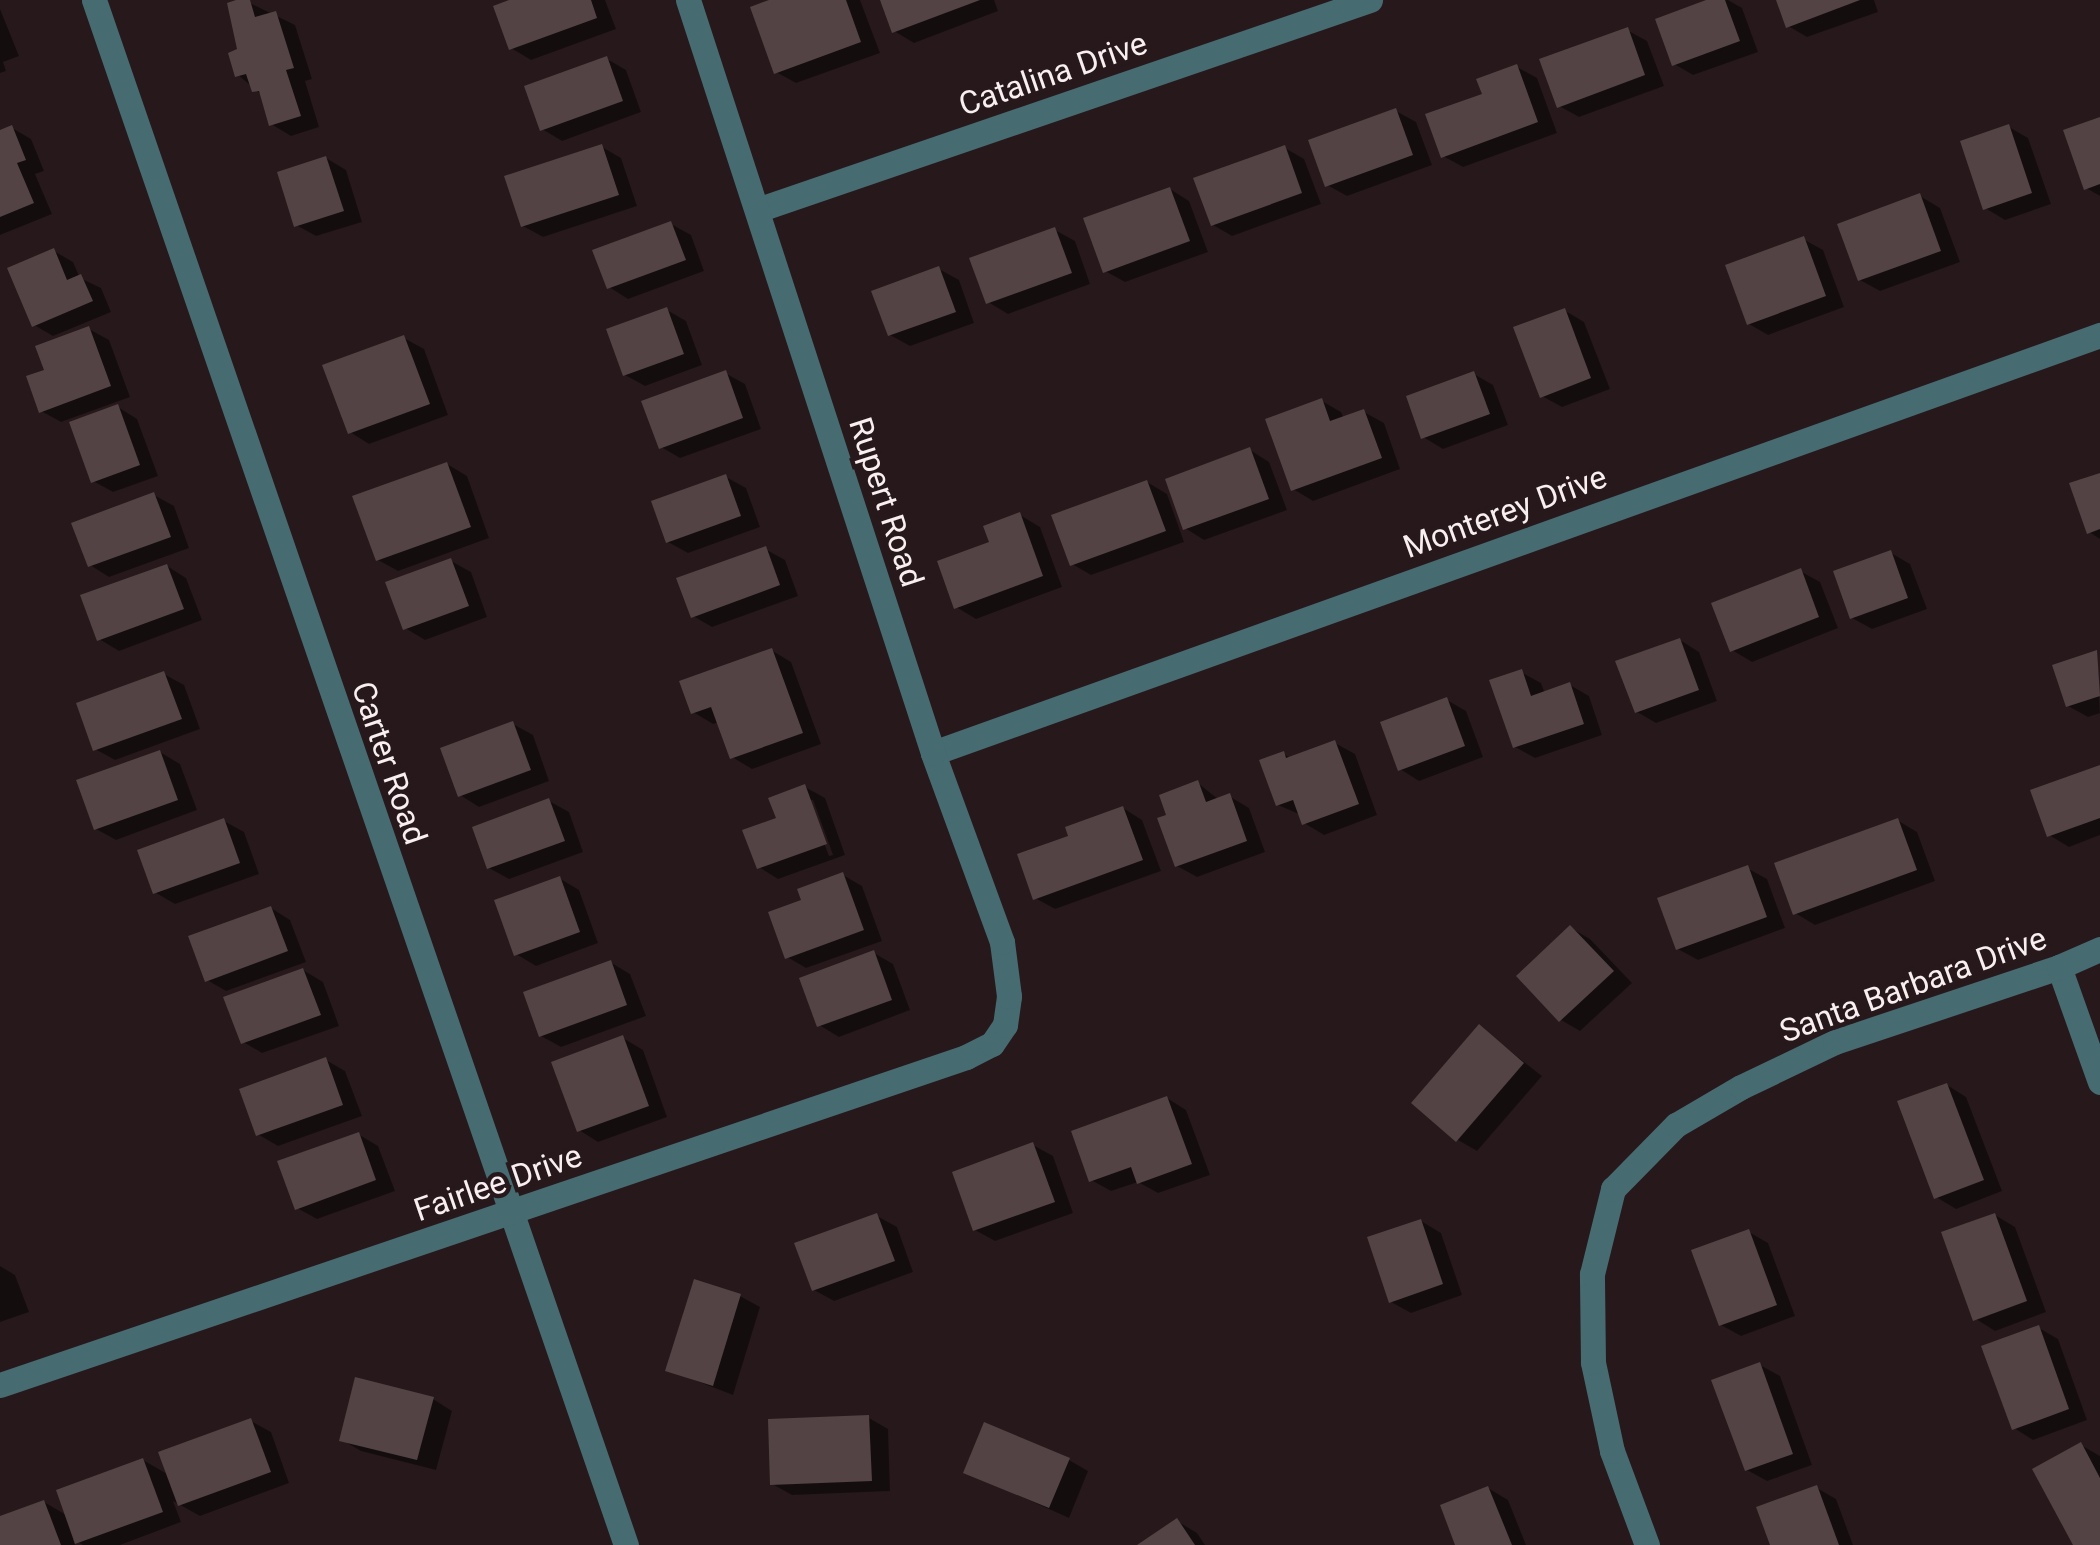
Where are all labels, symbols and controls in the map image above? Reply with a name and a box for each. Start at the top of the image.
street label: Catalina Drive [954,24,1152,124]
street label: Rupert Road [841,412,931,592]
street label: Monterey Drive [1398,457,1612,567]
street label: Carter Road [343,677,435,849]
street label: Santa Barbara Drive [1774,919,2052,1051]
street label: Fairlee Drive [409,1136,587,1230]

